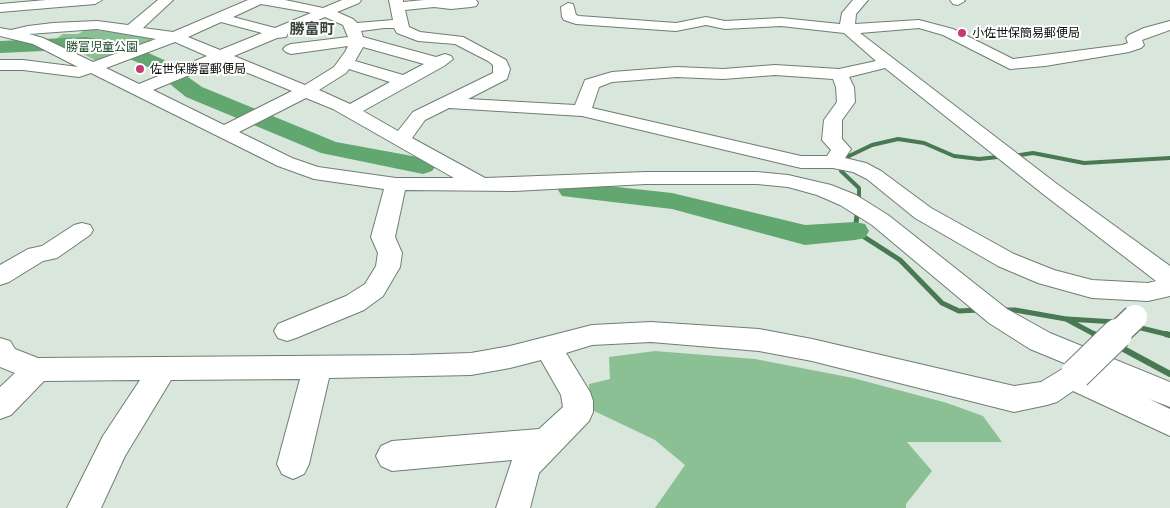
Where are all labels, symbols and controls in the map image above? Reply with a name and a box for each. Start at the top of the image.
district label: 勝富町 [290,20,334,38]
place label: 小佐世保簡易郵便局 [972,26,1080,40]
marker: 小佐世保簡易郵便局 [956,27,968,39]
park label: 勝富児童公園 [66,40,138,54]
place label: 佐世保勝富郵便局 [150,62,246,76]
marker: 佐世保勝富郵便局 [134,63,146,75]

